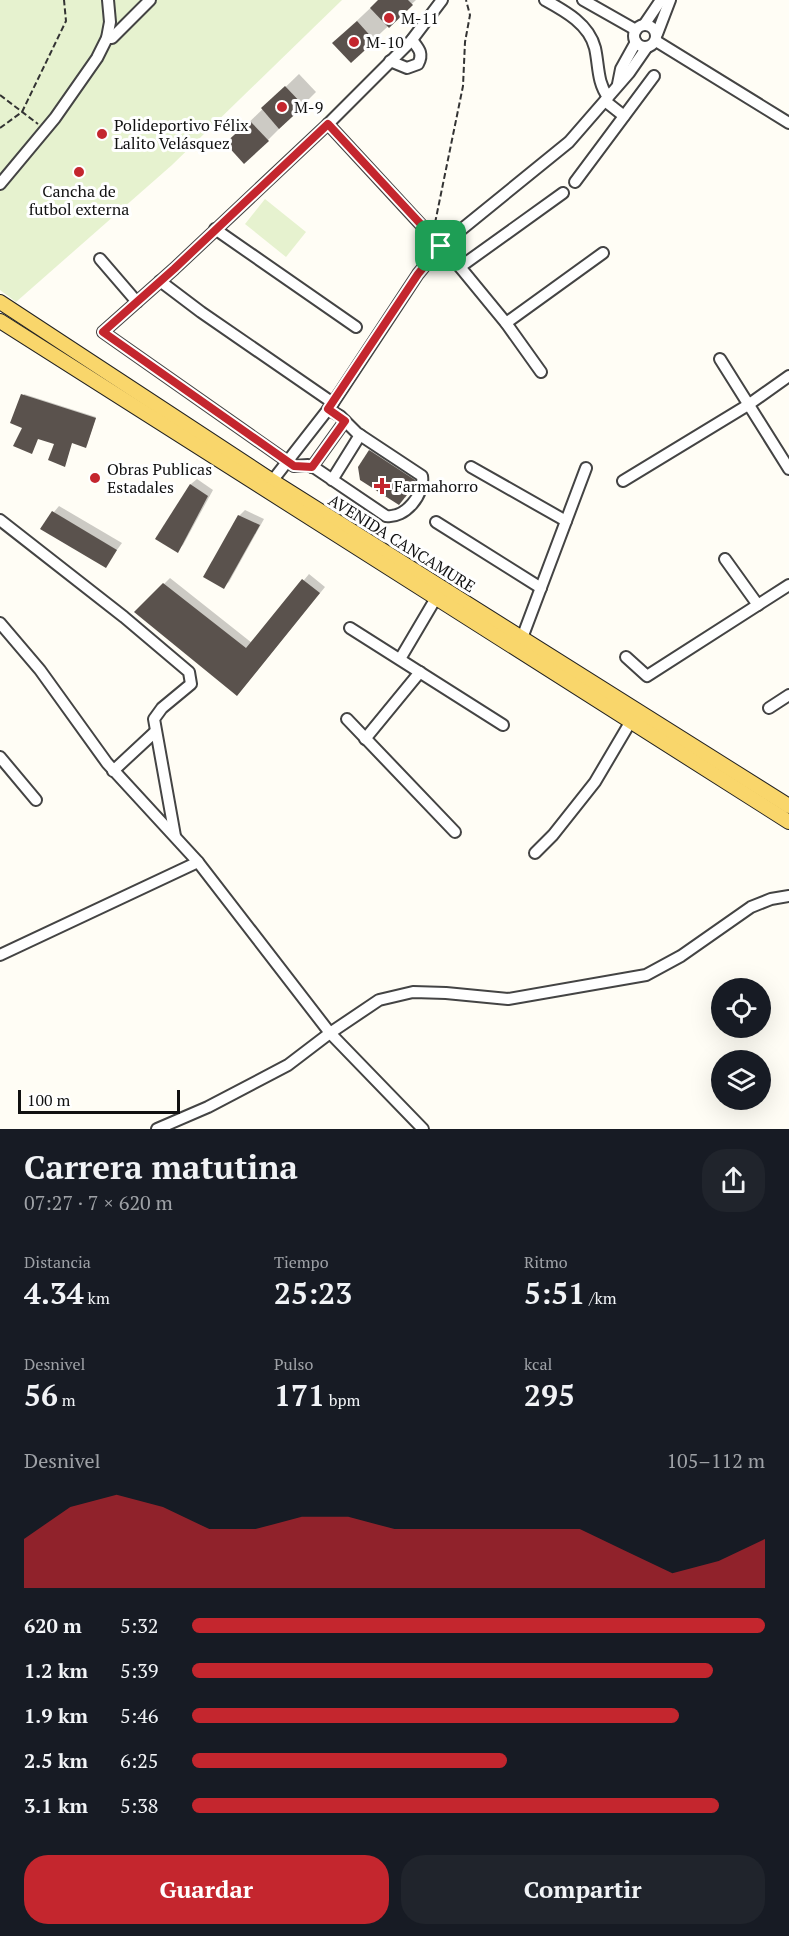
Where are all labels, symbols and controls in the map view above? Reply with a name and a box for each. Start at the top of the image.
place label: M-11 [401,7,439,29]
marker: M-11 [382,11,396,25]
place label: M-10 [366,31,404,53]
marker: M-10 [347,35,361,49]
place label: M-9 [294,96,323,118]
marker: M-9 [275,100,289,114]
place label: Polideportivo Félix Lalito Velásquez [114,114,249,154]
marker: Polideportivo Félix Lalito Velásquez [95,127,109,141]
marker: Cancha de futbol externa [72,165,86,179]
place label: Cancha de futbol externa [29,180,129,220]
pin [415,220,466,271]
icon: arrive [424,229,457,262]
place label: Obras Publicas Estadales [107,458,212,498]
marker: Obras Publicas Estadales [88,471,102,485]
place label: Farmahorro [394,475,478,497]
marker: Farmahorro [375,479,389,493]
street label: AVENIDA CANCAMURE [324,489,480,597]
map controls [711,978,771,1110]
button: locate [711,978,771,1038]
button: layers [711,1050,771,1110]
scale bar [18,1087,180,1114]
text: 100 m [27,1089,70,1111]
text: Carrera matutina [24,1145,298,1188]
button: share [702,1149,765,1212]
text: 07:27 · 7 × 620 m [24,1189,173,1216]
text: Distancia [24,1251,91,1273]
text: Tiempo [274,1251,328,1273]
text: Ritmo [524,1251,568,1273]
text: 4.34 [24,1273,84,1313]
text: 25:23 [274,1273,352,1313]
text: 5:51 [524,1273,585,1313]
text: km [84,1287,110,1309]
text: /km [585,1287,617,1309]
text: Desnivel [24,1353,85,1375]
text: Pulso [274,1353,313,1375]
text: kcal [524,1353,552,1375]
text: 56 [24,1375,58,1415]
text: 171 [274,1375,325,1415]
text: 295 [524,1375,575,1415]
text: m [58,1389,76,1411]
text: bpm [325,1389,360,1411]
text: Desnivel [24,1447,101,1474]
text: 105–112 m [666,1447,765,1474]
text: 620 m [24,1612,82,1639]
text: 5:32 [120,1612,159,1639]
text: 1.2 km [24,1657,88,1684]
text: 5:39 [120,1657,159,1684]
text: 1.9 km [24,1702,88,1729]
text: 5:46 [120,1702,159,1729]
text: 2.5 km [24,1747,88,1774]
text: 6:25 [120,1747,159,1774]
text: 3.1 km [24,1792,88,1819]
text: 5:38 [120,1792,159,1819]
button: Guardar [24,1855,389,1924]
button: Compartir [401,1855,765,1924]

